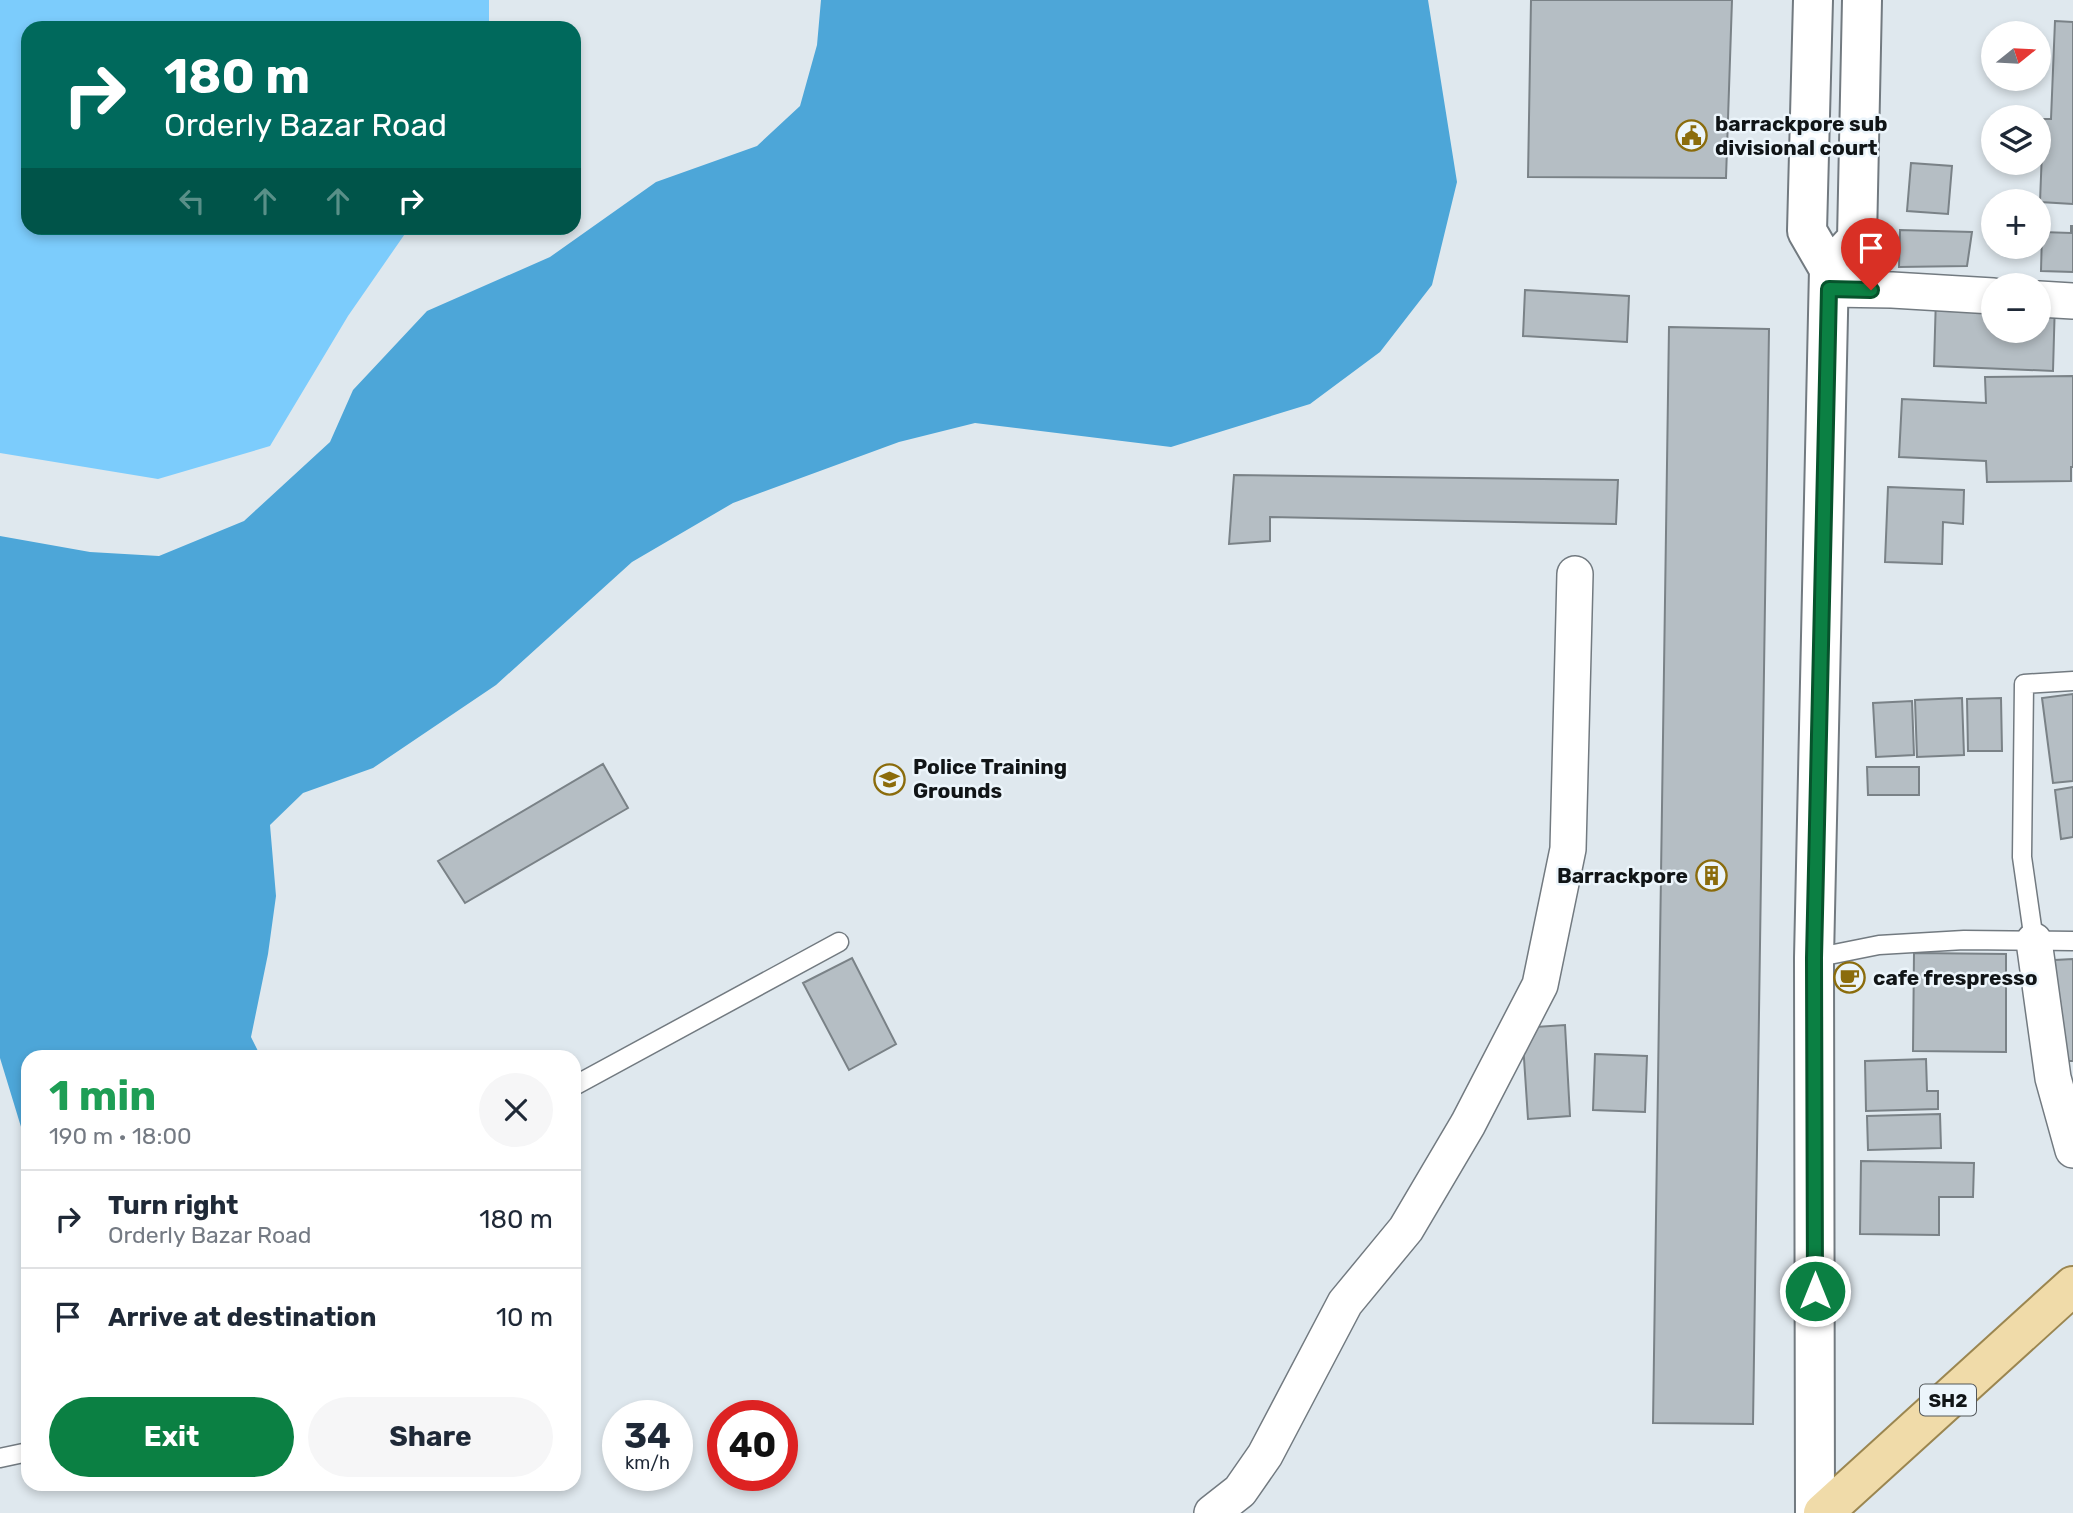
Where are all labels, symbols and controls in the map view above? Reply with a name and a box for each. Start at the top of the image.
north arrow [1981,21,2051,91]
map controls [1981,21,2051,343]
text: 180 m [164,47,310,105]
icon: right [49,49,140,140]
button: layers [1981,105,2051,175]
text: Orderly Bazar Road [164,106,447,144]
place label: barrackpore sub divisional court [1715,111,1887,160]
public building icon: barrackpore sub divisional court [1675,119,1709,153]
icon: left [173,182,211,220]
icon: ahead [246,182,284,220]
icon: ahead [319,182,357,220]
icon: right [392,182,430,220]
button: + [1981,189,2051,259]
pin [1841,218,1901,290]
icon: arrive [1852,229,1890,267]
button: − [1981,273,2051,343]
place label: Police Training Grounds [913,754,1067,803]
school or university icon: Police Training Grounds [873,762,907,796]
building icon: Barrackpore [1694,859,1728,893]
place label: Barrackpore [1557,863,1688,888]
cafe icon: cafe frespresso [1833,961,1867,995]
place label: cafe frespresso [1873,965,2038,990]
text: 1 min [49,1071,156,1121]
button: close [479,1073,553,1147]
text: 190 m · 18:00 [49,1122,192,1150]
text: Turn right [108,1190,238,1221]
icon: right [49,1200,87,1238]
text: 180 m [479,1204,553,1235]
text: Orderly Bazar Road [108,1221,312,1249]
position arrow [1778,1254,1852,1328]
icon: arrive [49,1298,87,1336]
text: Arrive at destination [108,1302,376,1333]
text: 10 m [496,1302,553,1333]
road number: SH2 [1920,1384,1976,1416]
button: Exit [49,1397,294,1477]
button: Share [308,1397,553,1477]
speed limit sign: 40 [707,1400,798,1491]
text: 34 [624,1415,671,1457]
text: km/h [625,1452,670,1474]

